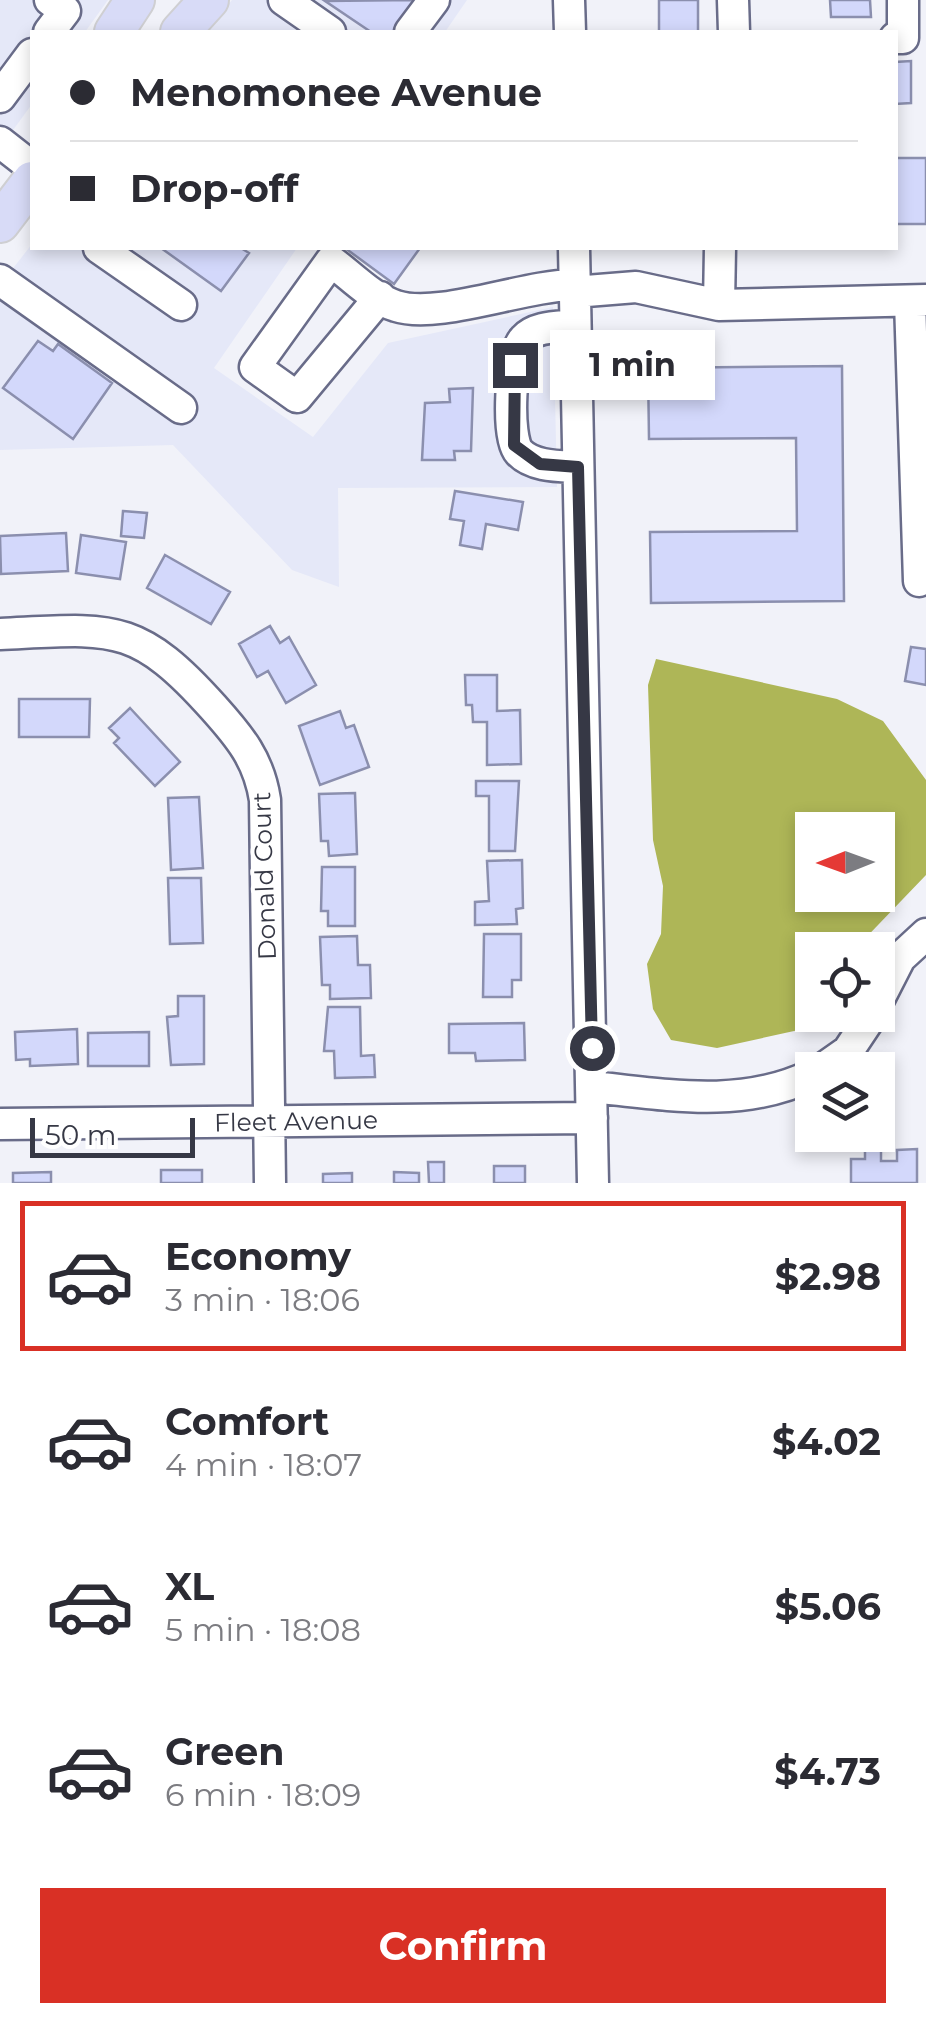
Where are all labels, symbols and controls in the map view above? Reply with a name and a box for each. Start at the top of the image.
text: Menomonee Avenue [130,69,542,116]
text: Drop-off [130,165,299,212]
callout: 1 min [550,330,715,400]
route end [493,343,538,388]
text: 1 min [589,345,676,384]
street label: Donald Court [246,791,282,961]
north arrow [795,812,895,912]
map controls [795,812,895,1152]
button: locate [795,932,895,1032]
route start [570,1026,615,1071]
button: layers [795,1052,895,1152]
street label: Fleet Avenue [214,1105,378,1137]
scale bar [30,1113,195,1158]
text: 50 m [45,1118,116,1152]
icon: car [45,1231,135,1321]
text: Economy [165,1233,351,1280]
text: $2.98 [775,1253,881,1300]
text: 3 min · 18:06 [165,1280,360,1319]
icon: car [45,1396,135,1486]
text: Comfort [165,1398,329,1445]
text: $4.02 [772,1418,881,1465]
text: 4 min · 18:07 [165,1445,362,1484]
icon: car [45,1561,135,1651]
text: XL [165,1563,214,1610]
text: $5.06 [775,1583,881,1630]
text: 5 min · 18:08 [165,1610,361,1649]
icon: car [45,1726,135,1816]
text: Green [165,1728,285,1775]
text: $4.73 [774,1748,881,1795]
text: 6 min · 18:09 [165,1775,361,1814]
button: Confirm [40,1888,886,2003]

